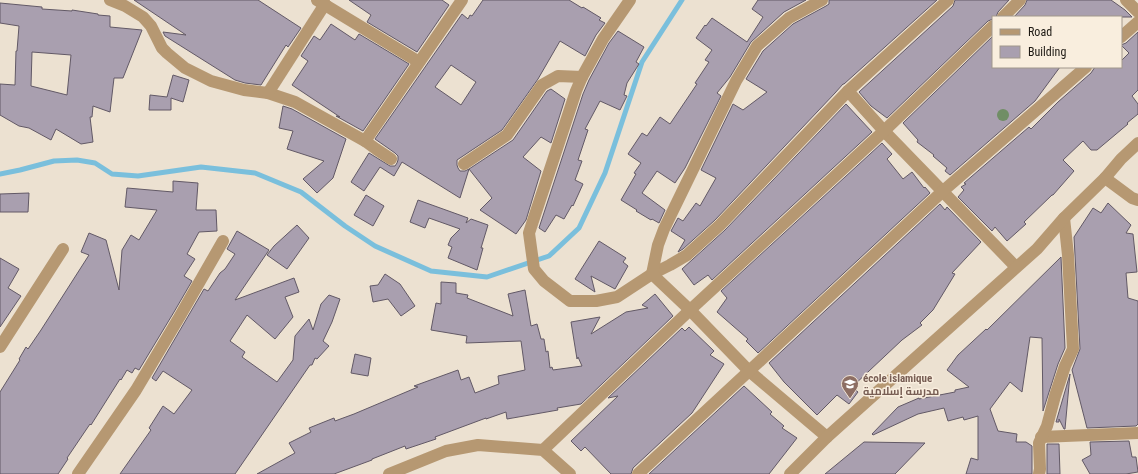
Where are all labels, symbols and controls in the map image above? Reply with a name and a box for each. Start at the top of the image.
legend [992,16,1122,68]
text: Road [1028,25,1052,39]
text: Building [1028,45,1066,59]
place label: école islamique مدرسة إسلامية [863,372,939,398]
school or university icon: école islamique مدرسة إسلامية [840,374,860,399]

